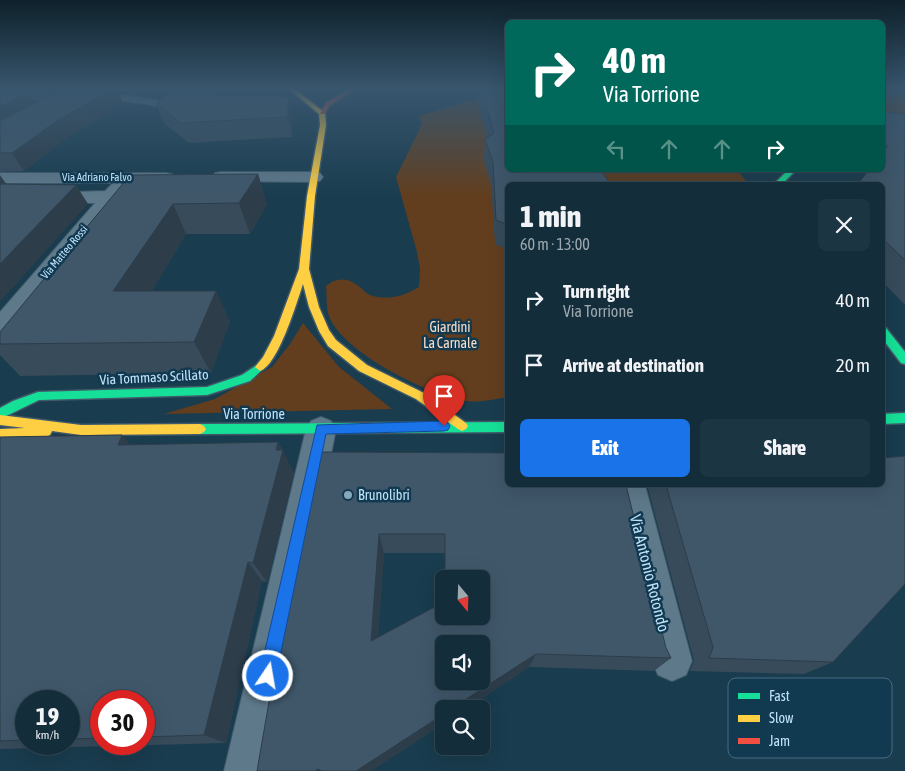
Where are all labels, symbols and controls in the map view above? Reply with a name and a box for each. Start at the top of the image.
icon: right [520,40,585,105]
text: 40 m [603,40,666,80]
text: Via Torrione [603,81,700,107]
icon: left [602,135,630,163]
icon: ahead [655,135,683,163]
icon: ahead [708,135,736,163]
icon: right [761,135,789,163]
street label: Via Adriano Falvo [62,171,132,183]
text: 1 min [520,199,581,233]
button: close [818,199,870,251]
street label: Via Matteo Rossi [38,223,90,281]
text: 60 m · 13:00 [520,235,590,253]
text: Turn right [563,280,630,302]
icon: right [520,286,548,314]
text: 40 m [836,289,870,311]
text: Via Torrione [563,302,633,320]
park label: Giardini La Carnale [423,319,477,351]
icon: arrive [520,351,548,379]
text: Arrive at destination [563,354,704,376]
text: 20 m [836,354,870,376]
street label: Via Tommaso Scillato [99,366,209,388]
pin [423,375,465,426]
icon: arrive [430,382,458,410]
street label: Via Torrione [223,406,285,422]
button: Exit [520,419,690,477]
button: Share [700,419,870,477]
place label: Brunolibri [358,487,410,503]
marker: Brunolibri [342,489,354,501]
street label: Via Antonio Rotondo [627,512,673,634]
north arrow [435,570,490,625]
map controls [435,570,490,755]
button: sound [435,635,490,690]
position arrow [241,649,293,701]
legend [728,678,892,758]
text: Fast [769,688,790,704]
speed limit sign: 30 [90,690,155,755]
button: search [435,700,490,755]
text: 19 [36,702,59,730]
text: Slow [769,710,794,726]
text: km/h [36,728,59,742]
text: Jam [769,733,790,749]

